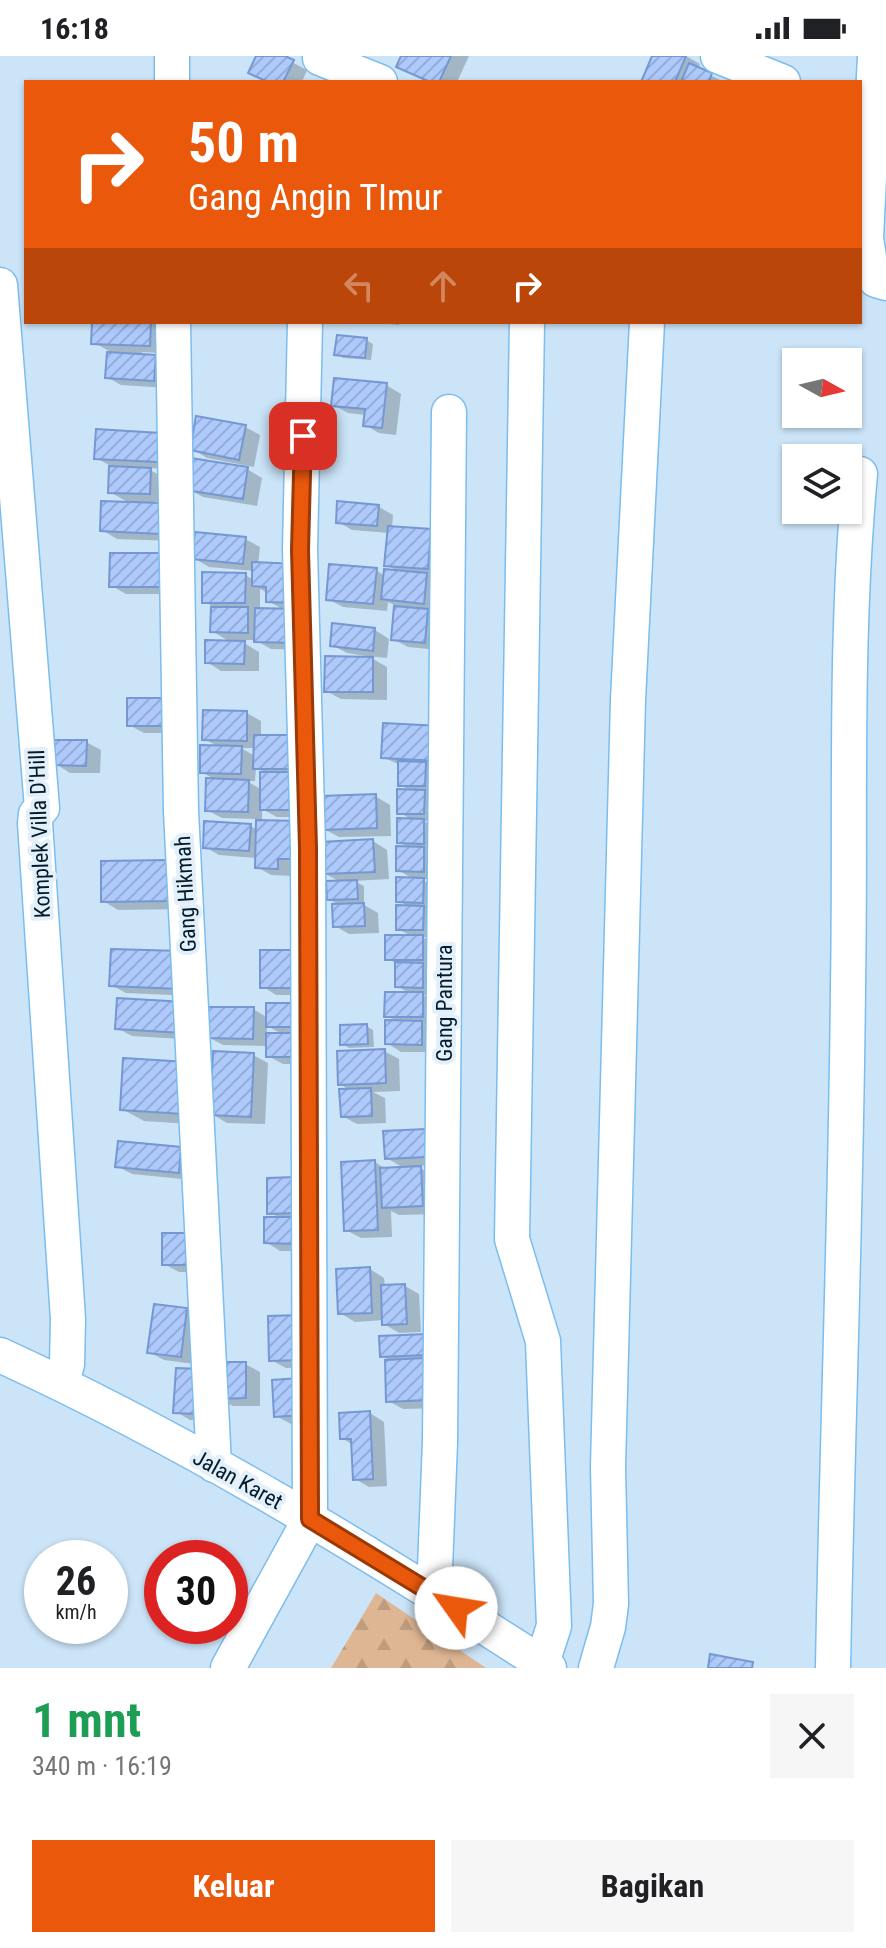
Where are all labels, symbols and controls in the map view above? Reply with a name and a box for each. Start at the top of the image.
text: 16:18 [40,11,109,46]
text: 50 m [188,110,299,176]
icon: right [56,112,160,216]
text: Gang Angin TImur [188,177,442,219]
icon: left [337,264,381,308]
icon: ahead [421,264,465,308]
icon: right [505,264,549,308]
north arrow [782,348,862,428]
map controls [782,348,862,524]
pin [269,402,337,470]
icon: arrive [281,414,325,458]
button: layers [782,444,862,524]
street label: Komplek Villa D'Hill [24,749,55,919]
street label: Gang Hikmah [170,835,201,953]
street label: Gang Pantura [432,944,457,1062]
street label: Jalan Karet [189,1445,287,1514]
speed limit sign: 30 [144,1540,248,1644]
text: 26 [56,1558,96,1605]
position arrow [414,1566,498,1650]
text: km/h [55,1600,97,1624]
text: 1 mnt [32,1692,141,1749]
button: close [770,1694,854,1778]
text: 340 m · 16:19 [32,1751,172,1781]
button: Keluar [32,1840,435,1932]
button: Bagikan [451,1840,854,1932]

